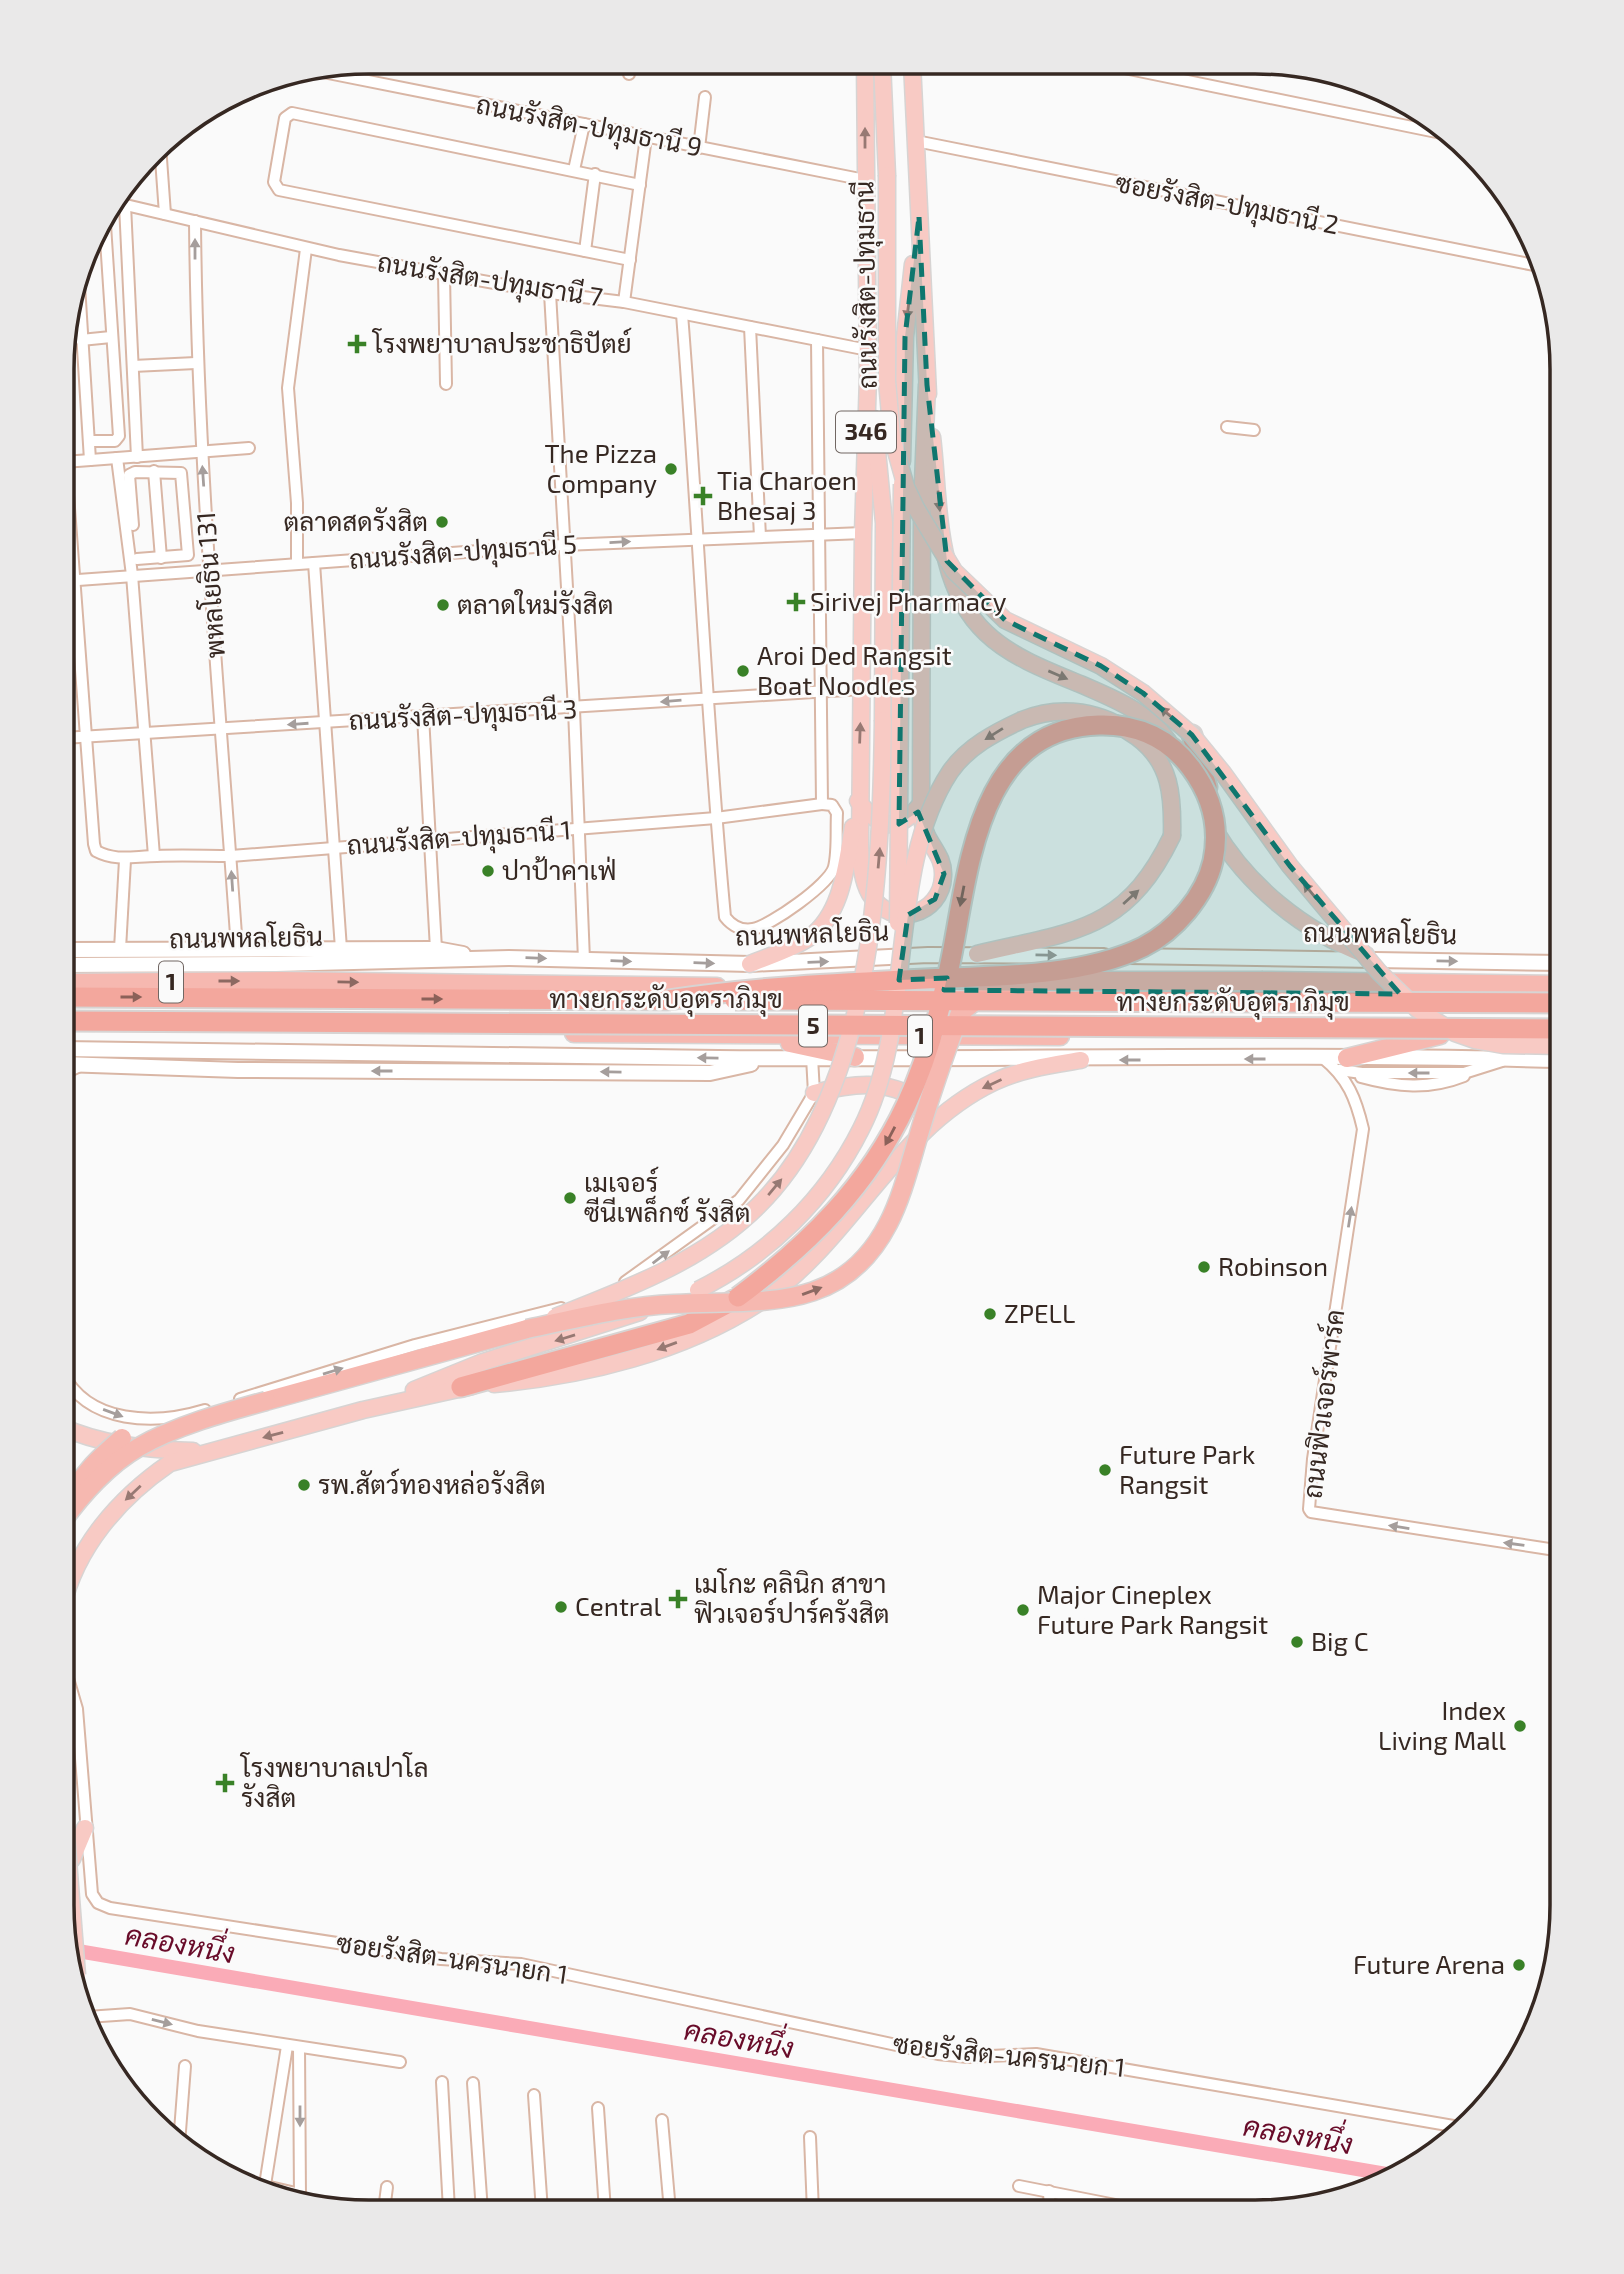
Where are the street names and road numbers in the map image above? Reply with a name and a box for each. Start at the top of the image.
street label: ถนนรังสิต-ปทุมธานี 9 [473,87,705,166]
street label: ซอยรังสิต-ปทุมธานี 2 [1112,166,1342,243]
street label: ถนนรังสิต-ปทุมธานี [847,180,886,390]
street label: ถนนรังสิต-ปทุมธานี 7 [375,245,605,316]
road number: 346 [836,412,896,452]
street label: พหลโยธิน 131 [189,511,230,659]
street label: ถนนรังสิต-ปทุมธานี 5 [348,527,578,578]
street label: ถนนรังสิต-ปทุมธานี 3 [348,692,578,739]
street label: ถนนรังสิต-ปทุมธานี 1 [346,813,572,864]
street label: ถนนพหลโยธิน [734,914,889,951]
street label: ถนนพหลโยธิน [1303,916,1457,949]
street label: ถนนพหลโยธิน [169,920,323,953]
road number: 1 [159,962,183,1002]
street label: ทางยกระดับอุตราภิมุข [549,982,783,1017]
street label: ทางยกระดับอุตราภิมุข [1116,985,1350,1020]
road number: 5 [799,1006,827,1046]
road number: 1 [908,1016,932,1056]
street label: ถนนฟิวเจอร์พาร์ค [1296,1308,1349,1500]
street label: ซอยรังสิต-นครนายก 1 [335,1926,570,1989]
street label: ซอยรังสิต-นครนายก 1 [892,2027,1127,2082]

